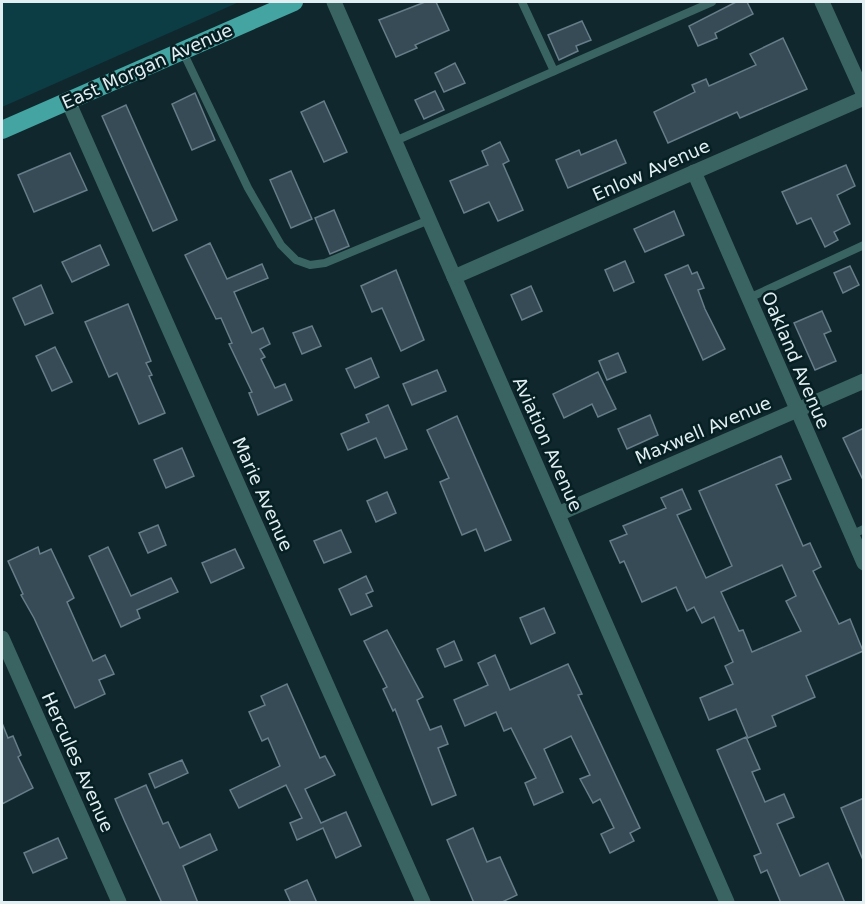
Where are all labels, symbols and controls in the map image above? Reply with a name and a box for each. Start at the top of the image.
street label: East Morgan Avenue [58,19,236,113]
street label: Enlow Avenue [589,135,713,205]
street label: Oakland Avenue [758,288,834,432]
street label: Aviation Avenue [509,373,587,515]
street label: Maxwell Avenue [632,392,774,468]
street label: Marie Avenue [228,434,298,554]
street label: Hercules Avenue [38,689,118,835]

